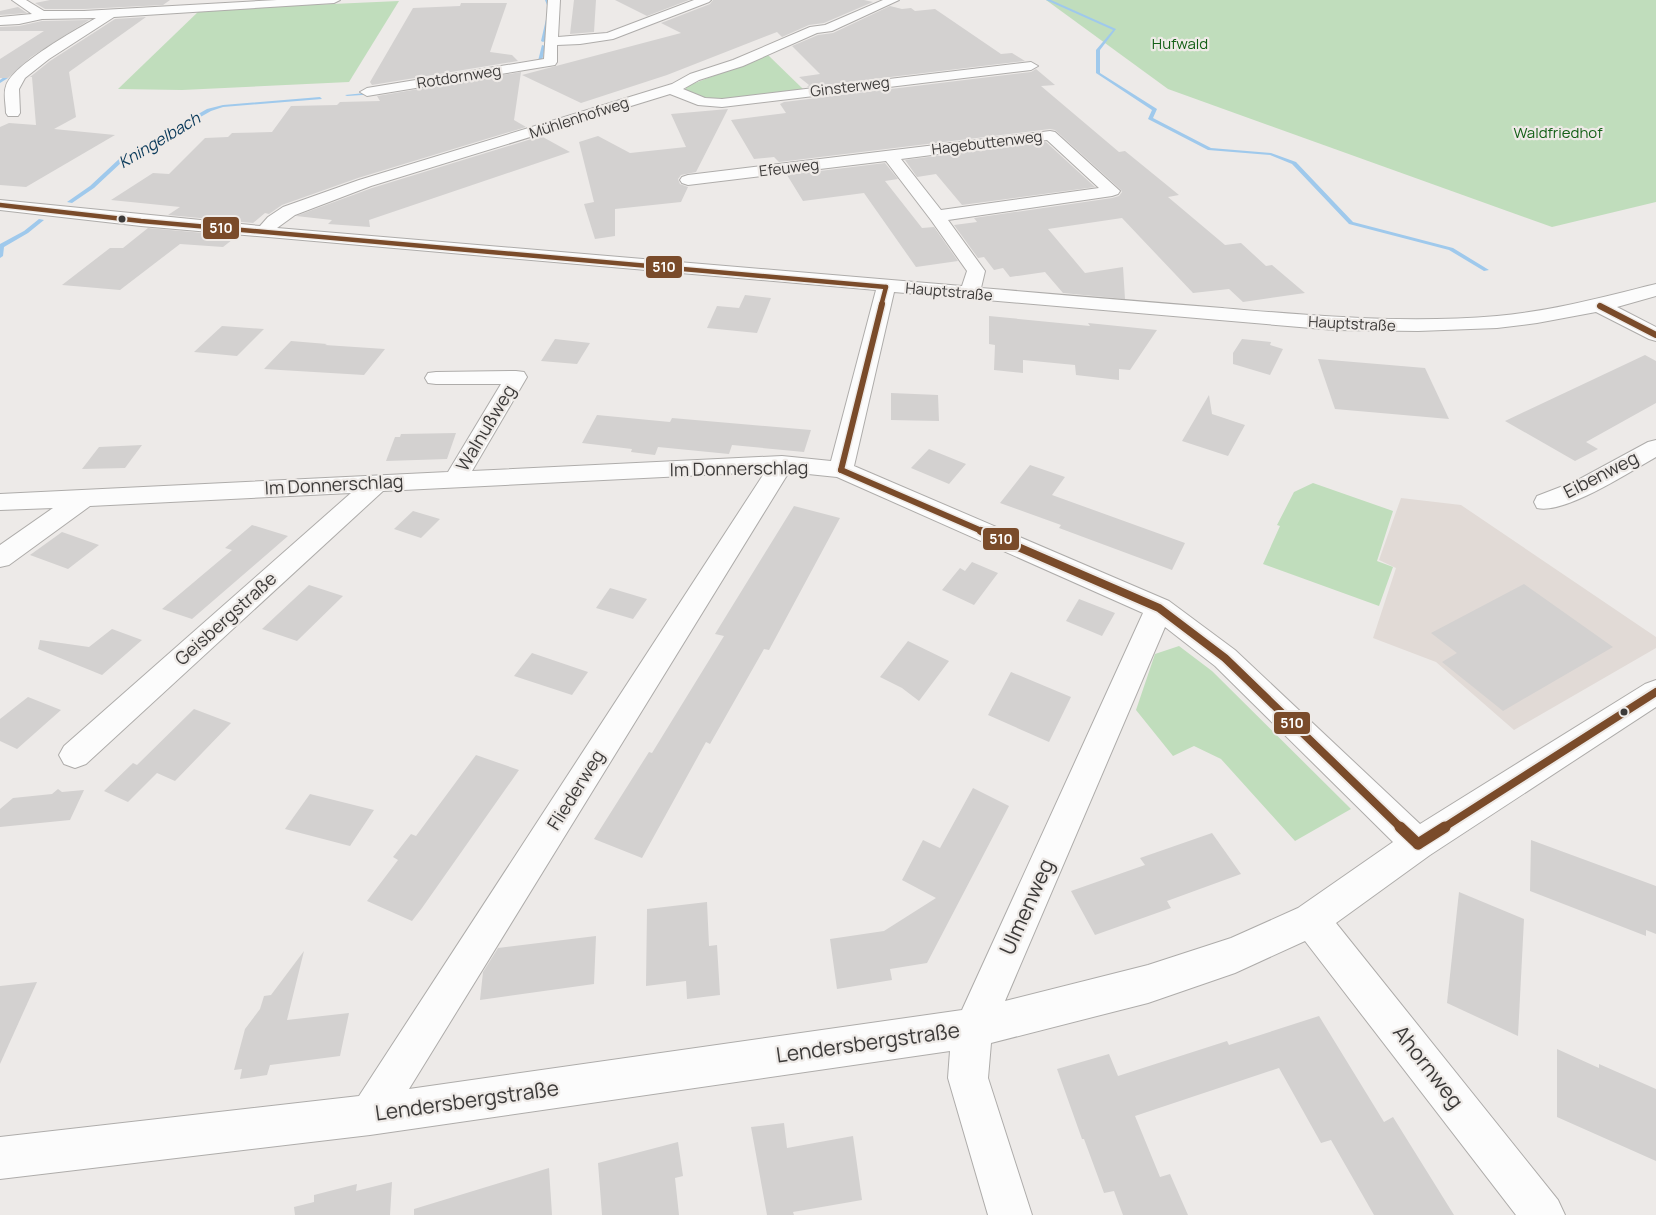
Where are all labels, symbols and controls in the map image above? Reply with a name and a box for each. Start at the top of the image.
park label: Hufwald [1152,33,1208,54]
street label: Rotdornweg [415,59,503,94]
street label: Ginsterweg [809,71,891,102]
street label: Mühlenhofweg [526,92,631,143]
water label: Kningelbach [114,107,204,173]
park label: Waldfriedhof [1513,122,1603,143]
street label: Hagebuttenweg [930,125,1044,160]
street label: Efeuweg [758,153,820,182]
unlabelled marker [117,214,127,224]
line badge: 510 [202,216,240,240]
text: 510 [209,218,233,237]
line badge: 510 [645,255,683,279]
text: 510 [652,257,676,276]
street label: Hauptstraße [905,277,994,306]
street label: Hauptstraße [1308,311,1396,336]
street label: Walnußweg [450,380,520,475]
street label: Eibenweg [1559,445,1642,503]
street label: Im Donnerschlag [669,455,809,481]
street label: Im Donnerschlag [264,468,404,500]
line badge: 510 [982,527,1020,551]
text: 510 [989,529,1013,548]
street label: Geisbergstraße [169,566,281,670]
unlabelled marker [1619,707,1629,717]
line badge: 510 [1273,711,1311,735]
text: 510 [1280,713,1304,732]
street label: Fliederweg [541,745,609,834]
street label: Ulmenweg [993,854,1060,959]
street label: Lendersbergstraße [774,1015,962,1069]
street label: Ahornweg [1387,1019,1470,1114]
street label: Lendersbergstraße [373,1073,561,1127]

